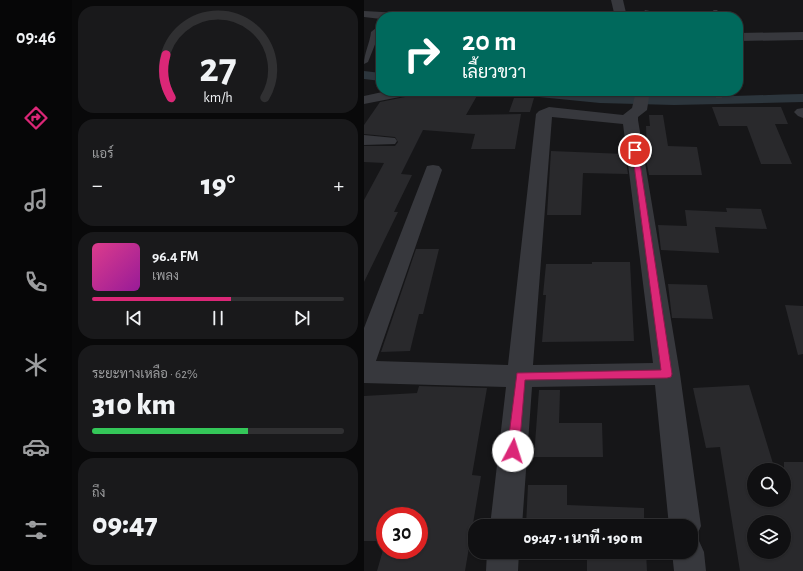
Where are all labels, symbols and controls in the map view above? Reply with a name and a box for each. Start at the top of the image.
icon: right [396,28,448,80]
text: 20 m [462,28,517,56]
text: 09:46 [16,29,56,47]
text: 27 [199,47,237,88]
text: เลี้ยวขวา [462,64,526,82]
text: km/h [203,90,233,104]
icon: directions [22,104,50,132]
pin [618,133,652,167]
icon: arrive [624,139,646,161]
text: แอร์ [92,148,113,161]
text: 19° [201,170,235,200]
text: − [92,174,103,196]
text: + [333,174,344,196]
icon: music [22,186,50,214]
text: 96.4 FM [152,249,198,264]
icon: phone [22,268,50,296]
text: เพลง [152,270,179,283]
icon: previous [123,307,145,329]
icon: pause [207,307,229,329]
icon: next [291,307,313,329]
icon: climate [22,351,50,379]
text: ระยะทางเหลือ · 62% [92,368,198,381]
text: 310 km [92,390,176,420]
position arrow [492,430,534,472]
icon: car [22,433,50,461]
map controls [747,463,791,559]
button: search [747,463,791,507]
text: ถึง [92,487,105,500]
speed limit sign: 30 [376,507,428,559]
text: 09:47 [92,509,158,539]
button: layers [747,515,791,559]
icon: filters [22,516,50,544]
text: 09:47 · 1 นาที · 190 m [524,531,642,546]

